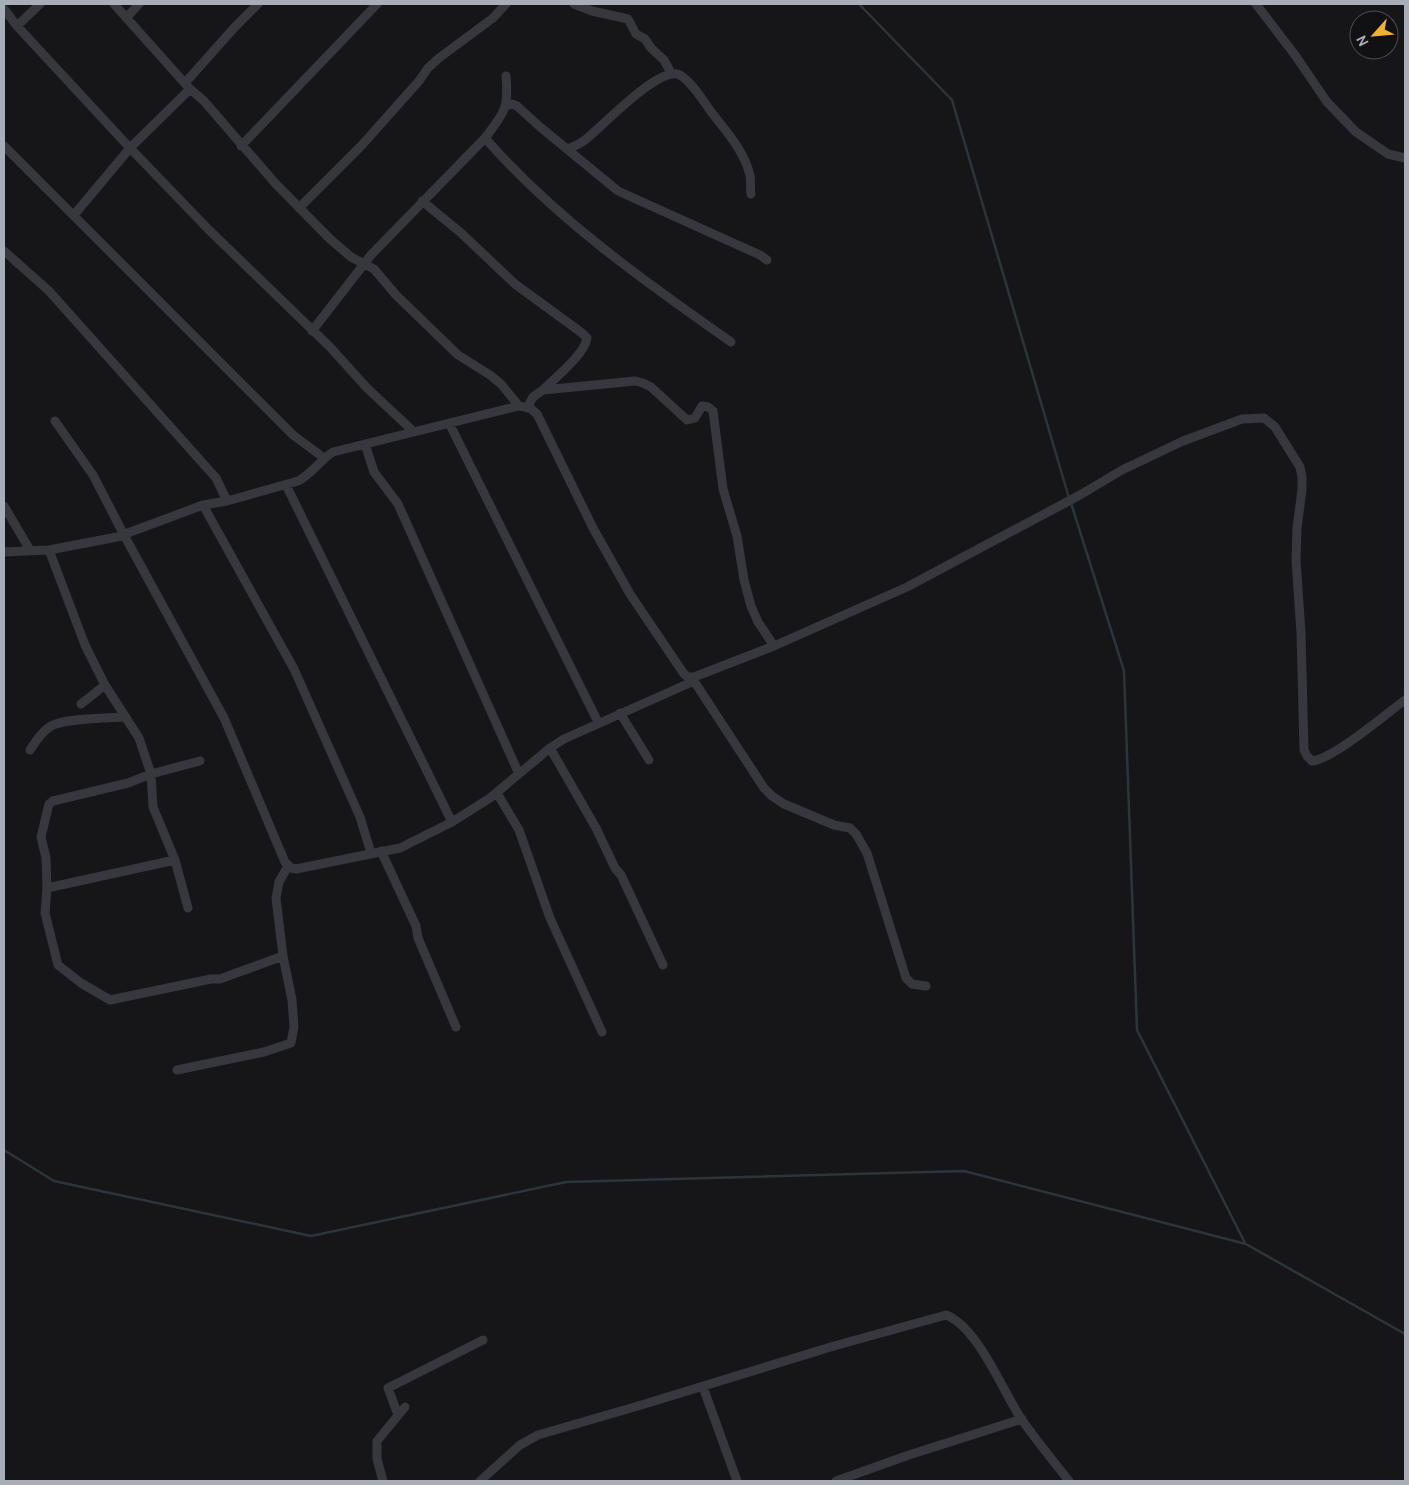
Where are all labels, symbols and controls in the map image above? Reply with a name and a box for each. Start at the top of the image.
north arrow [1349,10,1399,60]
text: N [1352,32,1373,49]

